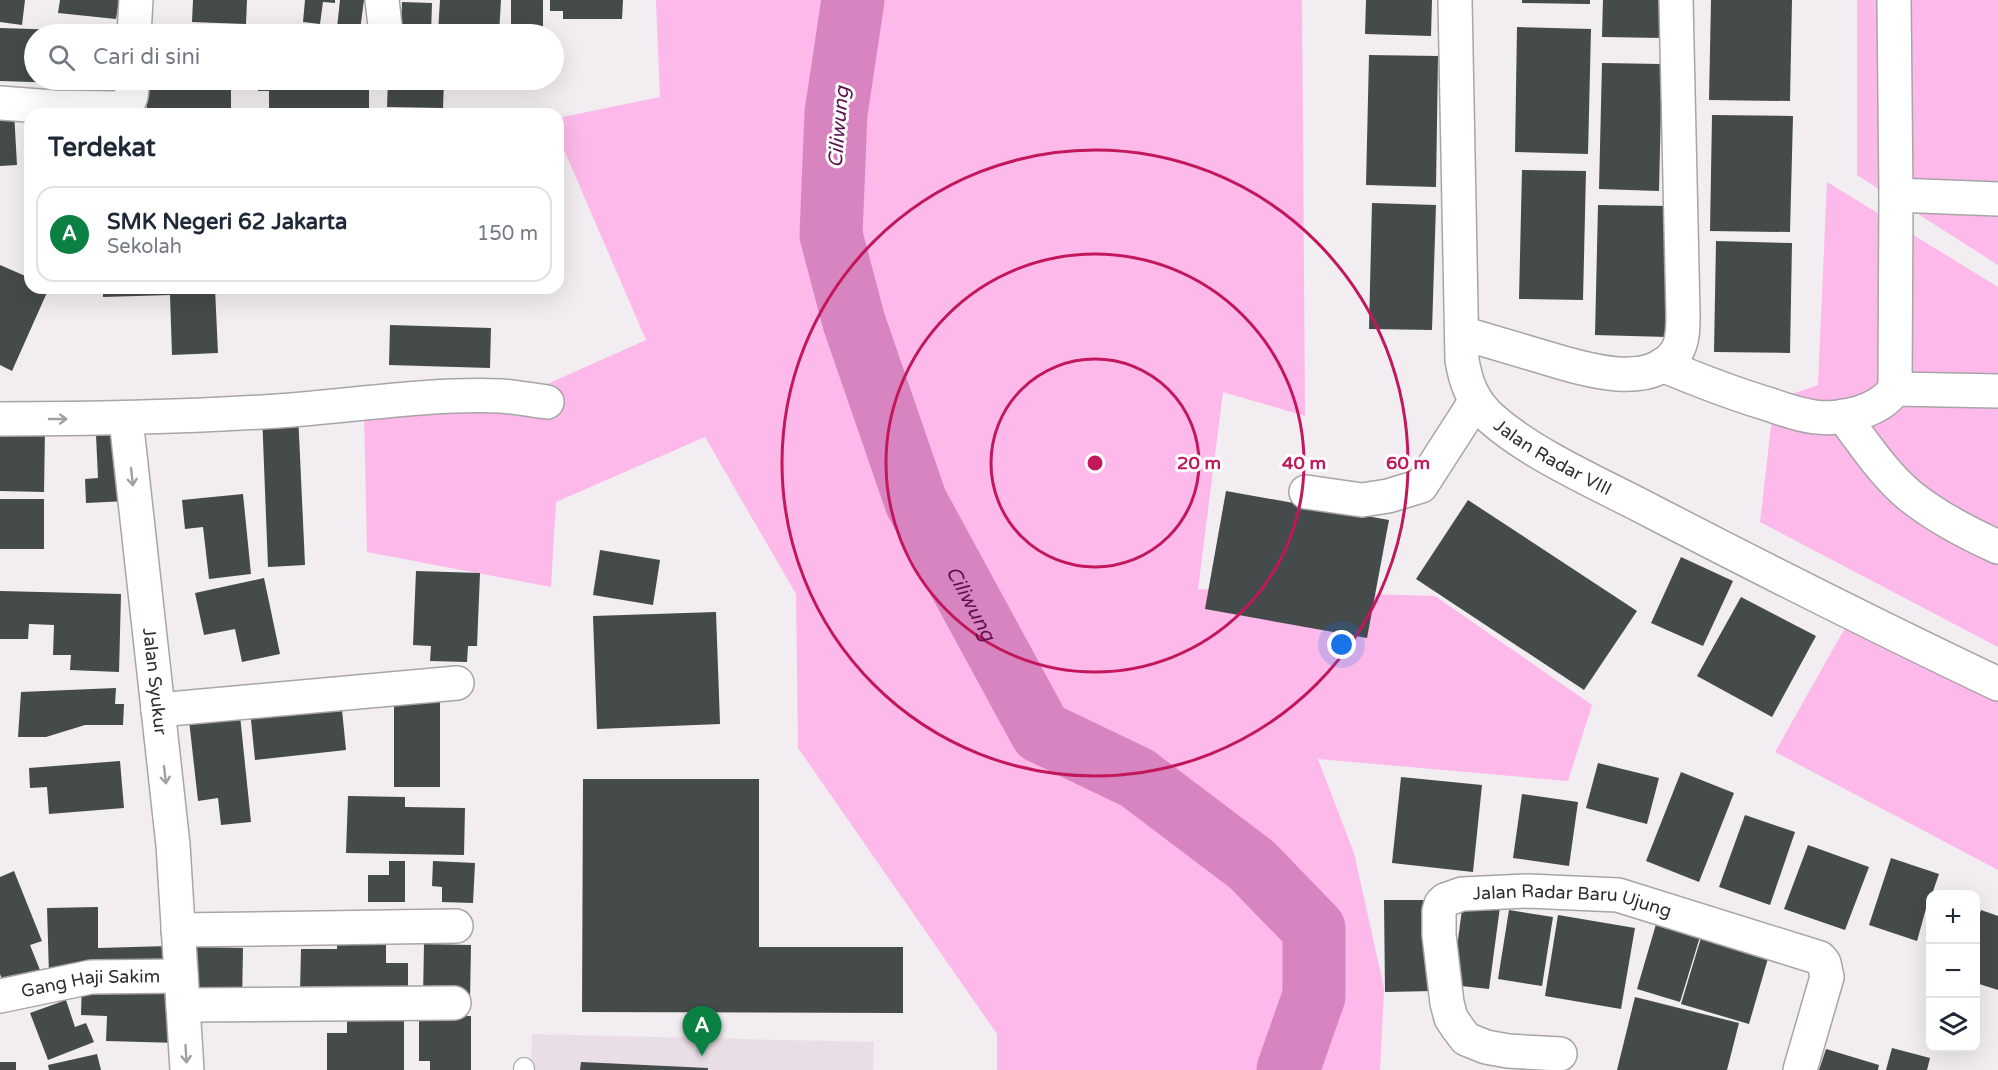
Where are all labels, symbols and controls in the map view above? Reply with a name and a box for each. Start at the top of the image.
search box [24,24,564,90]
icon: search [45,41,78,74]
text: Cari di sini [93,44,200,70]
water label: Ciliwung [823,84,855,169]
text: Terdekat [48,132,156,163]
text: SMK Negeri 62 Jakarta [107,209,347,235]
text: A [62,222,77,246]
text: 150 m [477,222,538,246]
text: Sekolah [107,235,182,259]
one-way arrow [48,413,68,425]
street label: Jalan Radar VIII [1489,414,1615,500]
text: 20 m [1177,452,1221,474]
text: 40 m [1282,452,1326,474]
text: 60 m [1386,452,1430,474]
centre of rings [1085,453,1105,473]
one-way arrow [127,467,138,487]
water label: Ciliwung [940,562,1001,647]
street label: Jalan Syukur [138,627,172,736]
your location [1327,630,1356,659]
one-way arrow [160,765,171,785]
street label: Jalan Radar Baru Ujung [1472,880,1674,922]
map controls [1926,890,1980,1052]
button: + [1926,890,1980,944]
button: − [1926,944,1980,998]
street label: Gang Haji Sakim [19,965,160,1002]
button: layers [1926,998,1980,1052]
pin: A [682,1006,722,1056]
one-way arrow [180,1043,191,1063]

